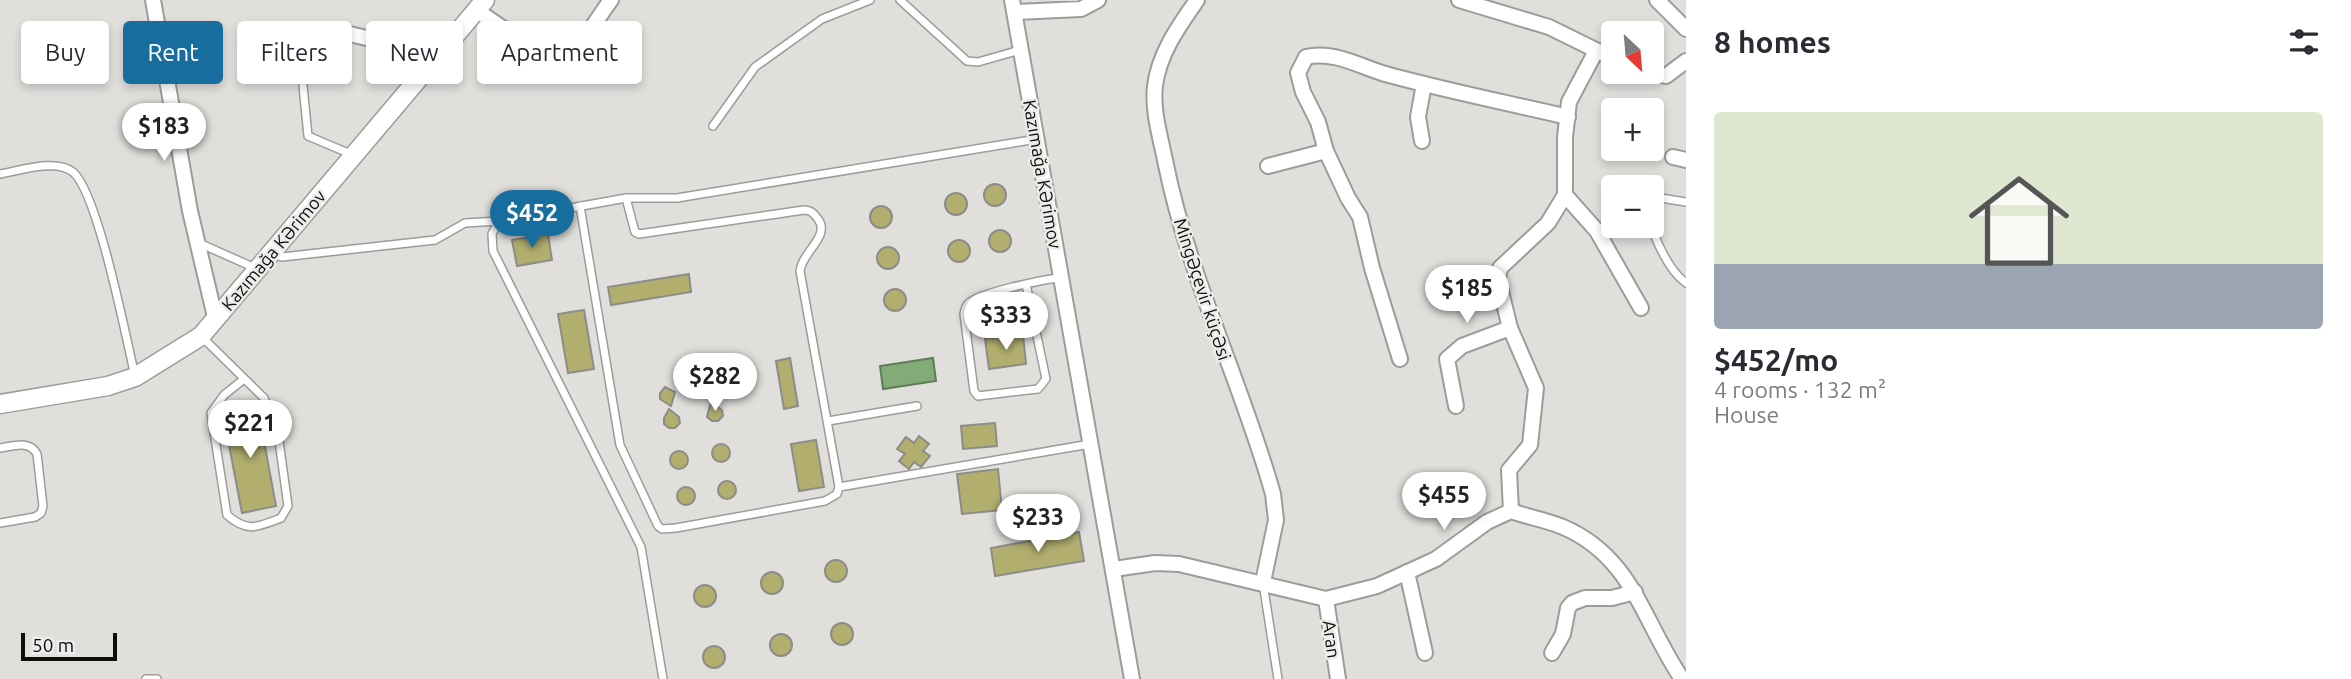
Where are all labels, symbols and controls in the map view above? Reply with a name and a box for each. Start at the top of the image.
chip: Buy [21,21,109,84]
chip: Rent [123,21,223,84]
chip: Filters [237,21,352,84]
chip: New [366,21,463,84]
chip: Apartment [477,21,642,84]
north arrow [1601,21,1664,84]
map controls [1601,21,1664,238]
icon: filters [2285,23,2323,61]
text: 8 homes [1714,25,1831,59]
street label: Kazımağa Kərimov [1020,98,1066,250]
button: + [1601,98,1664,161]
pin: $183 [123,104,205,163]
text: $183 [138,113,190,138]
icon: home [1956,158,2082,284]
button: − [1601,175,1664,238]
street label: Kazımağa Kərimov [217,186,329,314]
pin: $452 [491,190,573,250]
text: $452 [506,200,558,225]
street label: Mingəçevir küçəsi [1171,216,1235,362]
pin: $185 [1426,266,1508,325]
text: $185 [1441,275,1493,300]
pin: $333 [965,292,1047,352]
text: $333 [980,302,1032,327]
text: $452/mo [1714,343,1838,377]
pin: $282 [674,354,756,413]
text: $282 [689,363,741,388]
text: 4 rooms · 132 m² [1714,377,1886,402]
pin: $221 [209,400,291,460]
text: House [1714,402,1779,427]
text: $221 [224,410,276,435]
pin: $455 [1403,472,1485,532]
text: $455 [1418,482,1470,507]
pin: $233 [997,494,1079,554]
text: $233 [1012,504,1064,529]
street label: Aran [1319,619,1345,659]
scale bar [21,630,117,662]
text: 50 m [32,634,74,656]

